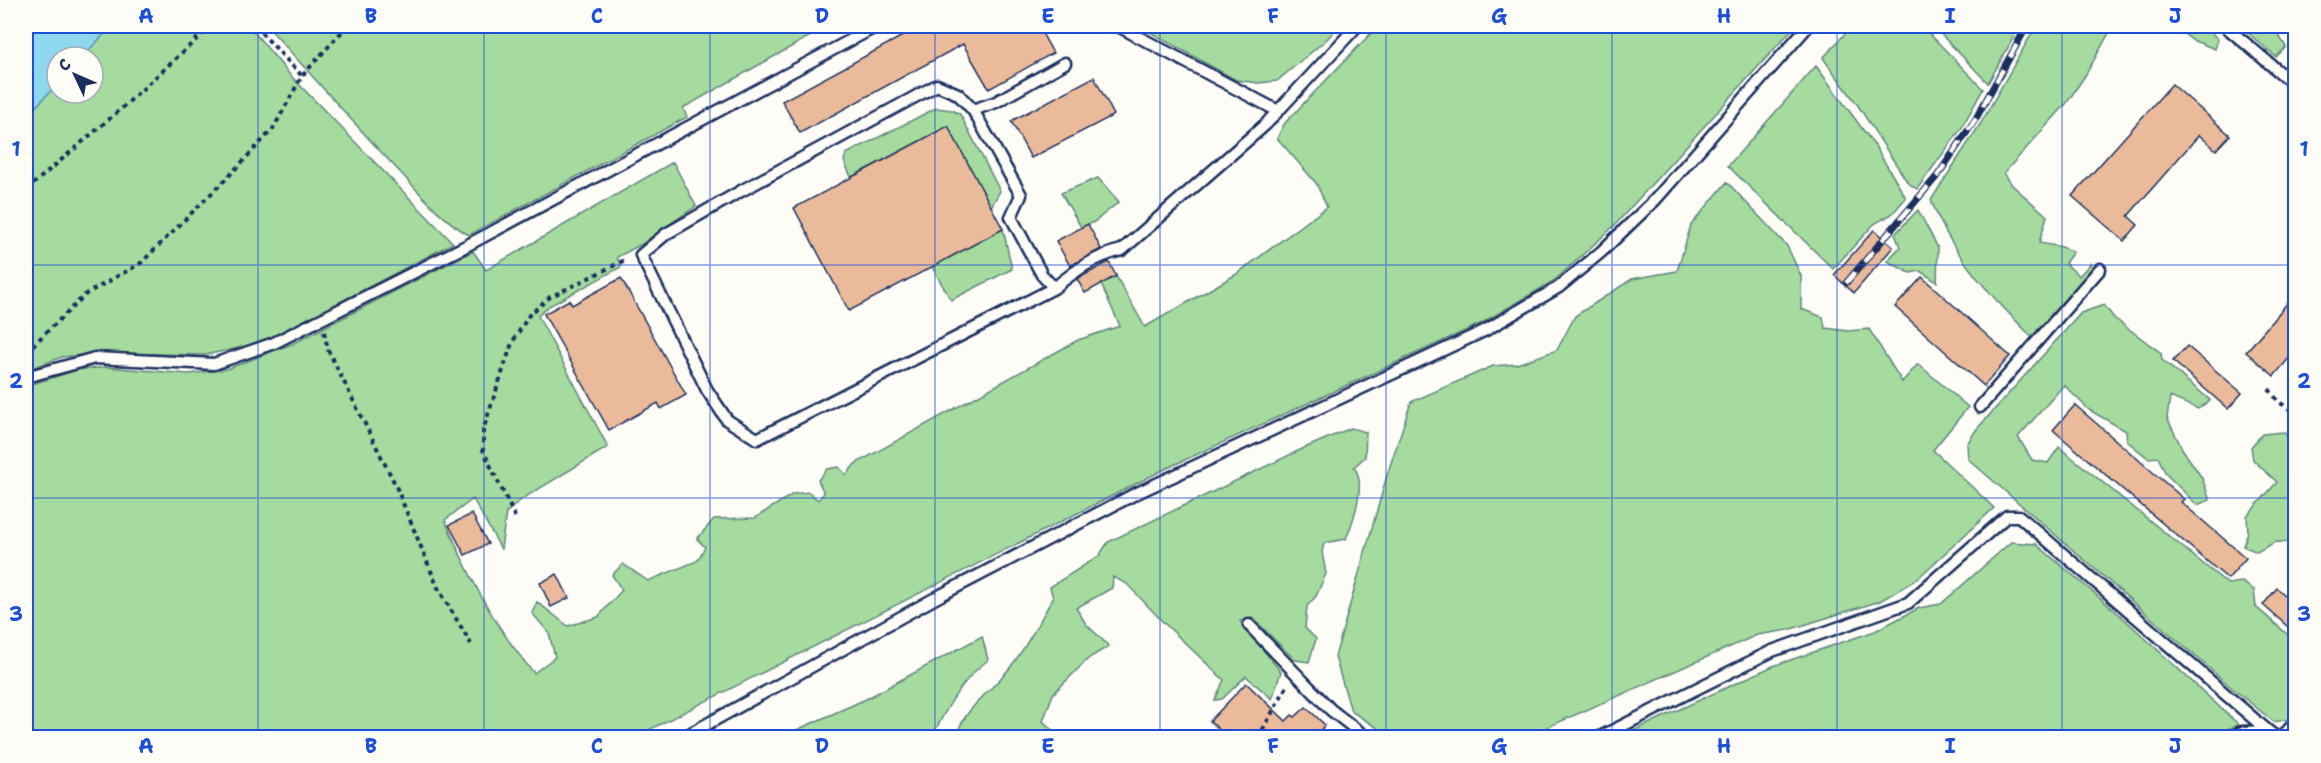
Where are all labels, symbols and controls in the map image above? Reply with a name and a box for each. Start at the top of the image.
text: A [138,3,154,29]
text: B [365,3,377,29]
text: C [591,3,603,29]
text: D [815,3,829,29]
text: E [1041,3,1055,29]
text: F [1267,3,1279,29]
text: G [1491,3,1507,29]
text: H [1717,3,1731,29]
text: I [1944,3,1956,29]
text: J [2169,3,2182,29]
north arrow [45,45,105,105]
text: С [54,54,76,76]
text: 1 [11,136,21,162]
text: 1 [2299,136,2309,162]
text: 2 [9,368,23,394]
text: 2 [2297,368,2311,394]
text: 3 [9,601,23,627]
text: 3 [2297,601,2311,627]
text: A [138,733,154,759]
text: B [365,733,377,759]
text: C [591,733,603,759]
text: D [815,733,829,759]
text: E [1041,733,1055,759]
text: F [1267,733,1279,759]
text: G [1491,733,1507,759]
text: H [1717,733,1731,759]
text: I [1944,733,1956,759]
text: J [2169,733,2182,759]

